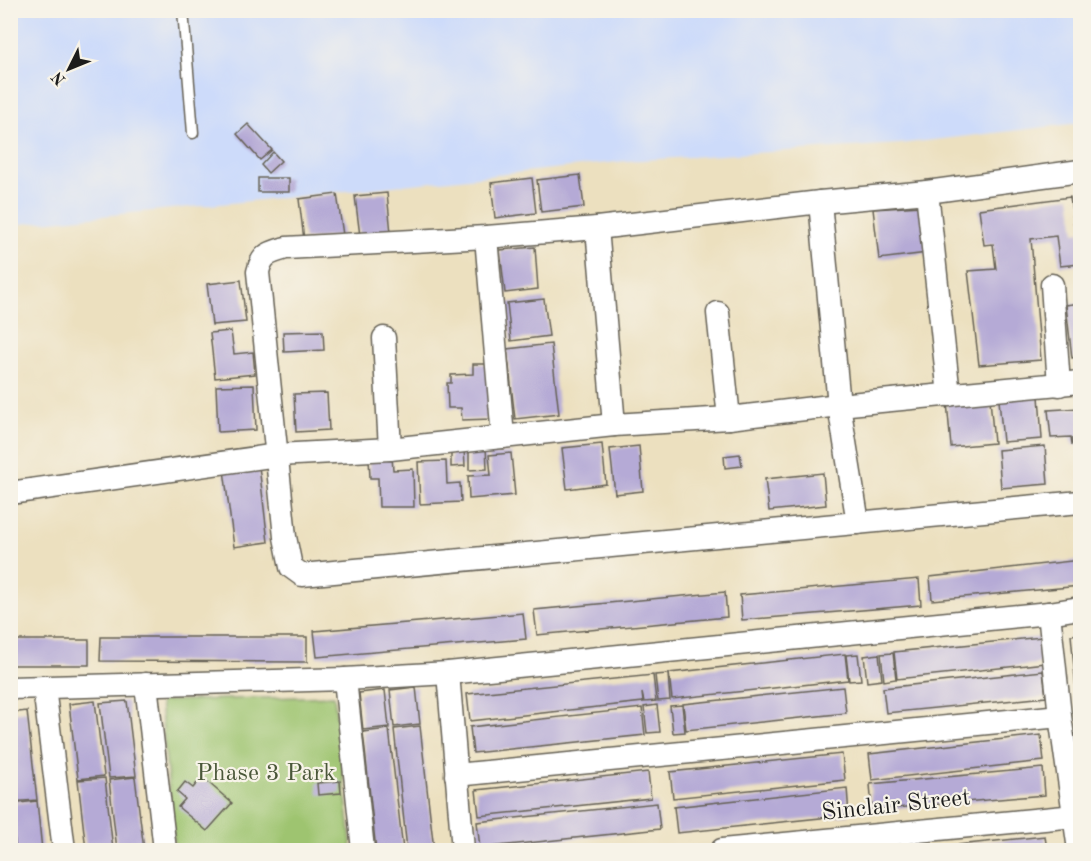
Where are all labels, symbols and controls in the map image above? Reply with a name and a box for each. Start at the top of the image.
north arrow [39,39,99,99]
text: N [49,67,70,88]
park label: Phase 3 Park [196,762,336,786]
street label: Sinclair Street [820,786,972,826]

